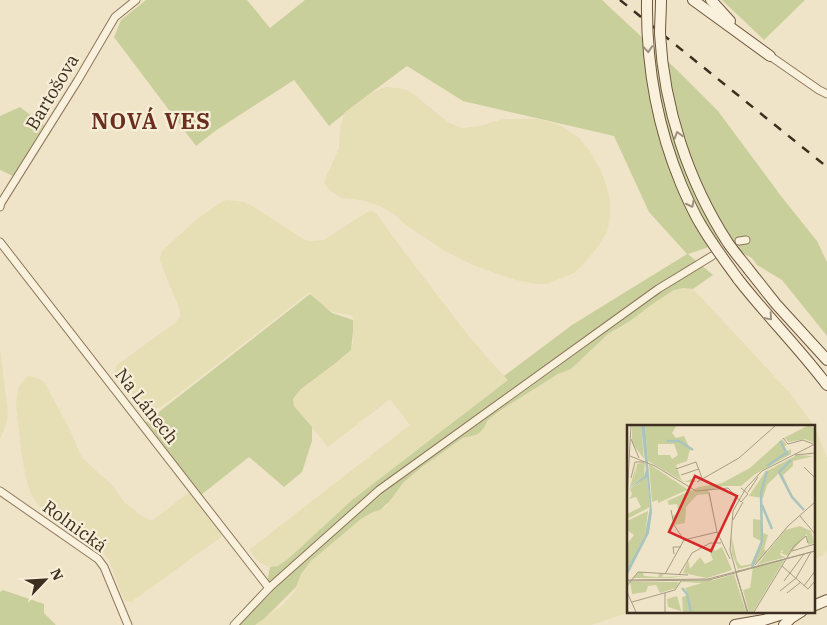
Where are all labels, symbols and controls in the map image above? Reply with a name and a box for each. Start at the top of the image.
one-way arrow [643,45,654,53]
street label: Bartošova [20,50,84,134]
district label: NOVÁ VES [91,106,211,135]
one-way arrow [674,132,684,140]
one-way arrow [685,199,695,208]
one-way arrow [763,311,772,320]
street label: Na Lánech [110,363,184,449]
inset map [627,425,814,612]
street label: Rolnická [38,495,112,557]
north arrow [20,555,70,605]
text: N [46,566,67,583]

